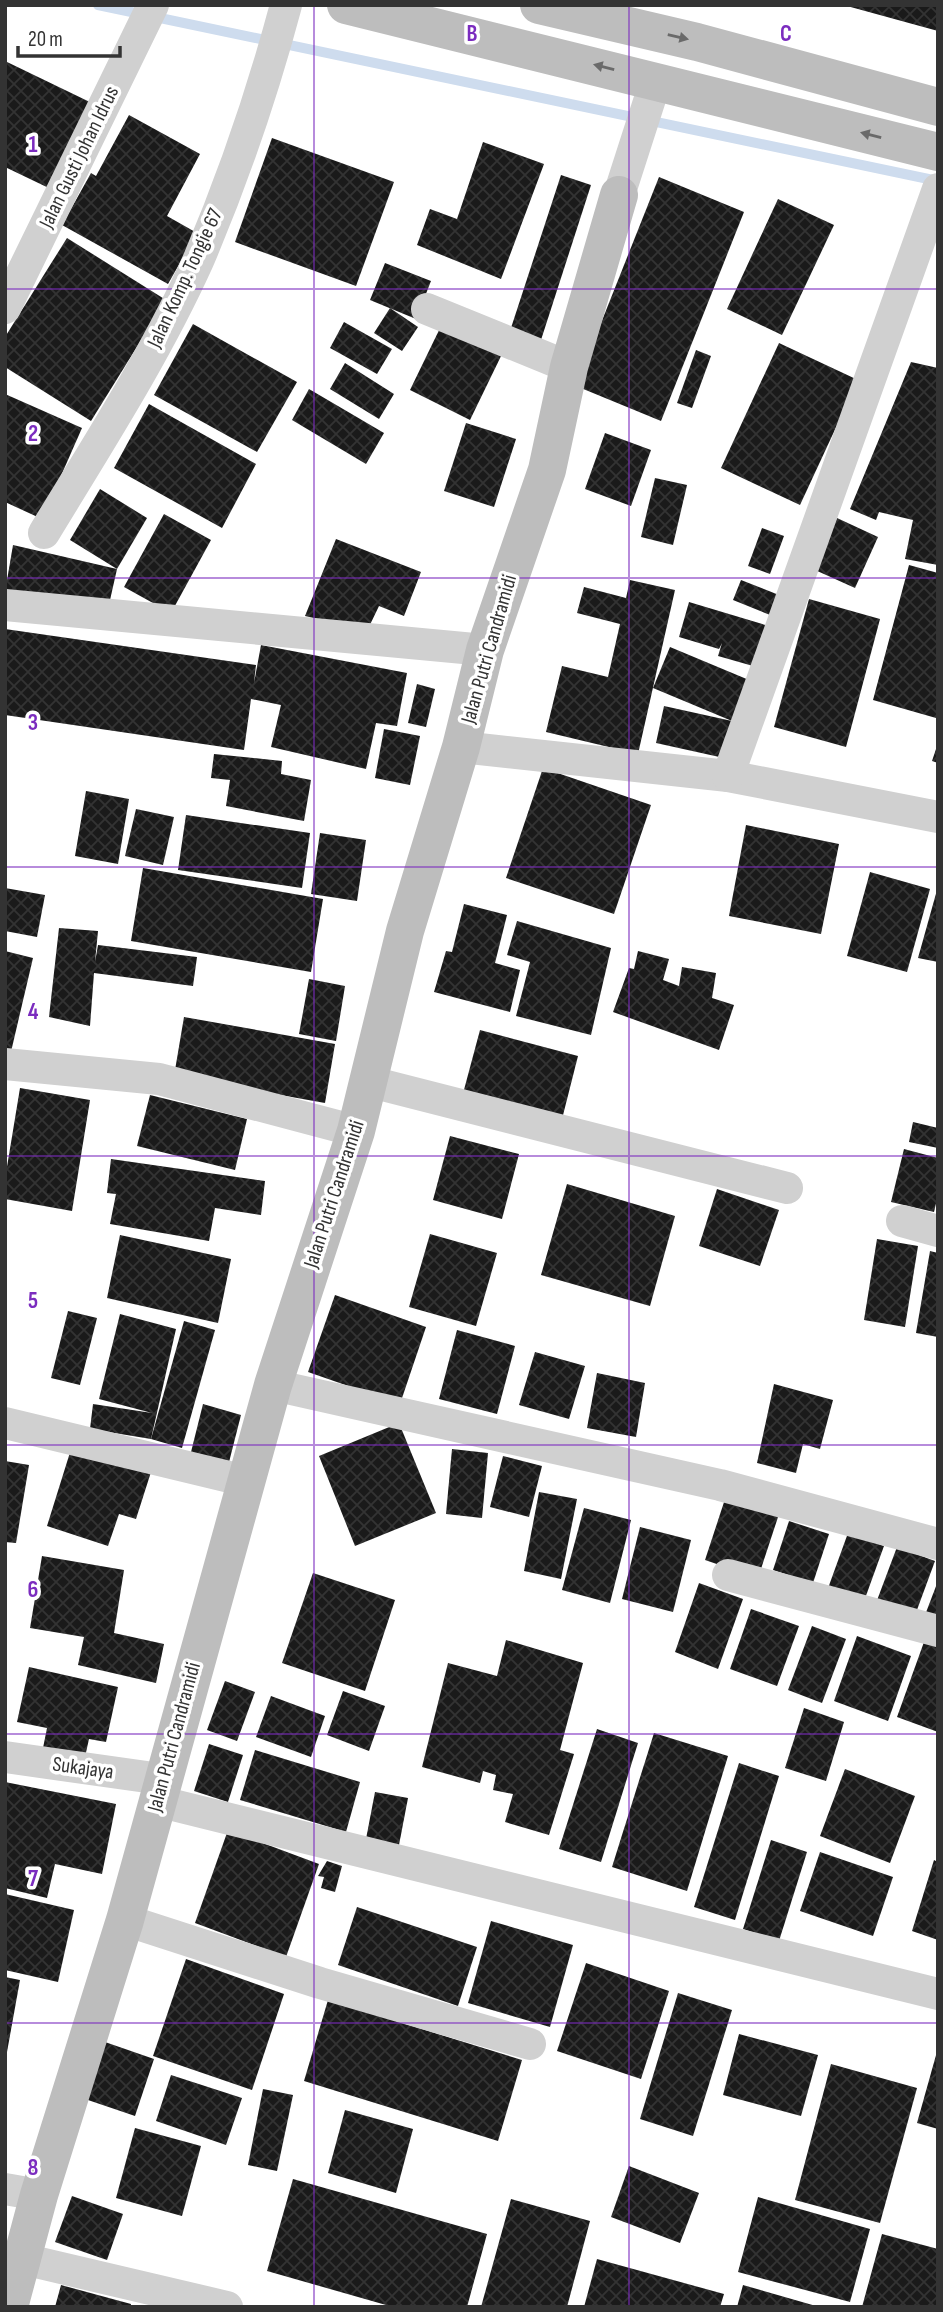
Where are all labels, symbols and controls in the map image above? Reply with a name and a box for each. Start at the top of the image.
scale bar [18,14,119,58]
text: B [467,20,478,48]
text: C [780,20,792,48]
text: 20 m [28,27,63,52]
one-way arrow [667,32,689,43]
one-way arrow [592,61,614,72]
street label: Jalan Gusti Johan Idrus [33,82,124,233]
one-way arrow [860,130,882,141]
text: 1 [28,131,38,159]
street label: Jalan Komp. Tongie 67 [141,204,228,352]
text: 2 [28,420,38,448]
street label: Jalan Putri Candramidi [456,572,522,727]
text: 3 [28,709,38,737]
text: 4 [28,998,39,1026]
street label: Jalan Putri Candramidi [298,1117,370,1272]
text: 5 [28,1287,38,1315]
text: 6 [28,1576,38,1604]
street label: Jalan Putri Candramidi [142,1660,206,1815]
street label: Sukajaya [51,1751,115,1785]
text: 7 [28,1865,38,1893]
text: 8 [28,2154,39,2182]

